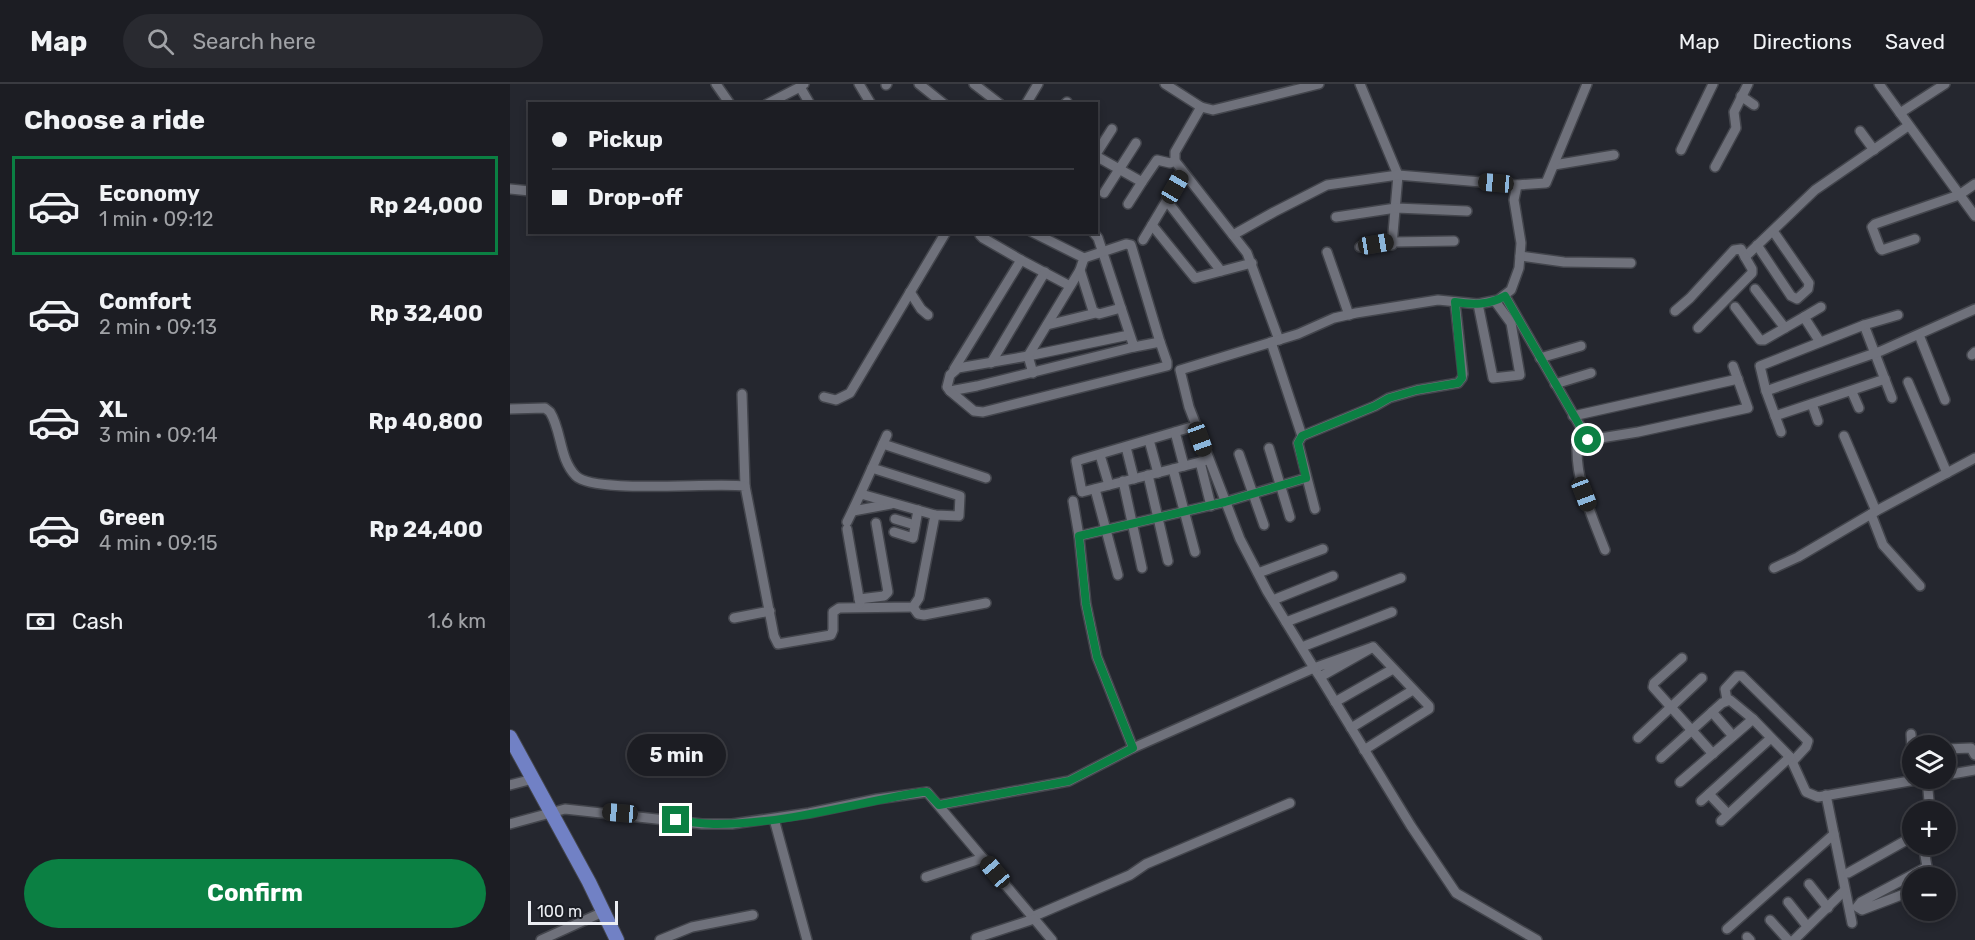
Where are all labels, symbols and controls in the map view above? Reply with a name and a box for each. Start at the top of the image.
search box [123,14,543,68]
text: Map [30,25,87,58]
icon: search [144,25,177,58]
text: Search here [192,28,316,55]
text: Map [1679,29,1720,54]
text: Directions [1753,29,1852,54]
text: Saved [1885,29,1945,54]
text: Choose a ride [24,104,205,136]
text: Pickup [588,126,663,153]
car [1158,167,1192,207]
car [1477,172,1515,194]
icon: car [27,179,81,233]
text: Economy [99,180,200,207]
text: Drop-off [588,184,683,211]
text: Rp 24,000 [369,192,483,219]
text: 1 min · 09:12 [99,207,214,231]
car [1357,232,1395,256]
icon: car [27,287,81,341]
text: Comfort [99,288,191,315]
text: Rp 32,400 [370,300,483,327]
text: 2 min · 09:13 [99,315,217,339]
icon: car [27,395,81,449]
text: XL [99,396,127,423]
text: Rp 40,800 [369,408,483,435]
car [1185,419,1215,459]
text: 3 min · 09:14 [99,423,218,447]
route start [1574,426,1601,453]
car [1569,474,1599,514]
icon: car [27,503,81,557]
text: Green [99,504,165,531]
text: Rp 24,400 [369,516,483,543]
text: 4 min · 09:15 [99,531,218,555]
icon: cash [24,605,57,638]
text: Cash [72,608,123,635]
text: 1.6 km [428,609,486,633]
callout: 5 min [626,733,726,775]
map controls [1902,735,1956,921]
button: layers [1902,735,1956,789]
text: 5 min [649,743,704,767]
button: + [1902,801,1956,855]
car [601,802,639,824]
route end [662,806,689,833]
car [977,852,1013,892]
button: Confirm [24,859,486,928]
button: − [1902,867,1956,921]
scale bar [528,898,618,926]
text: 100 m [537,902,582,921]

